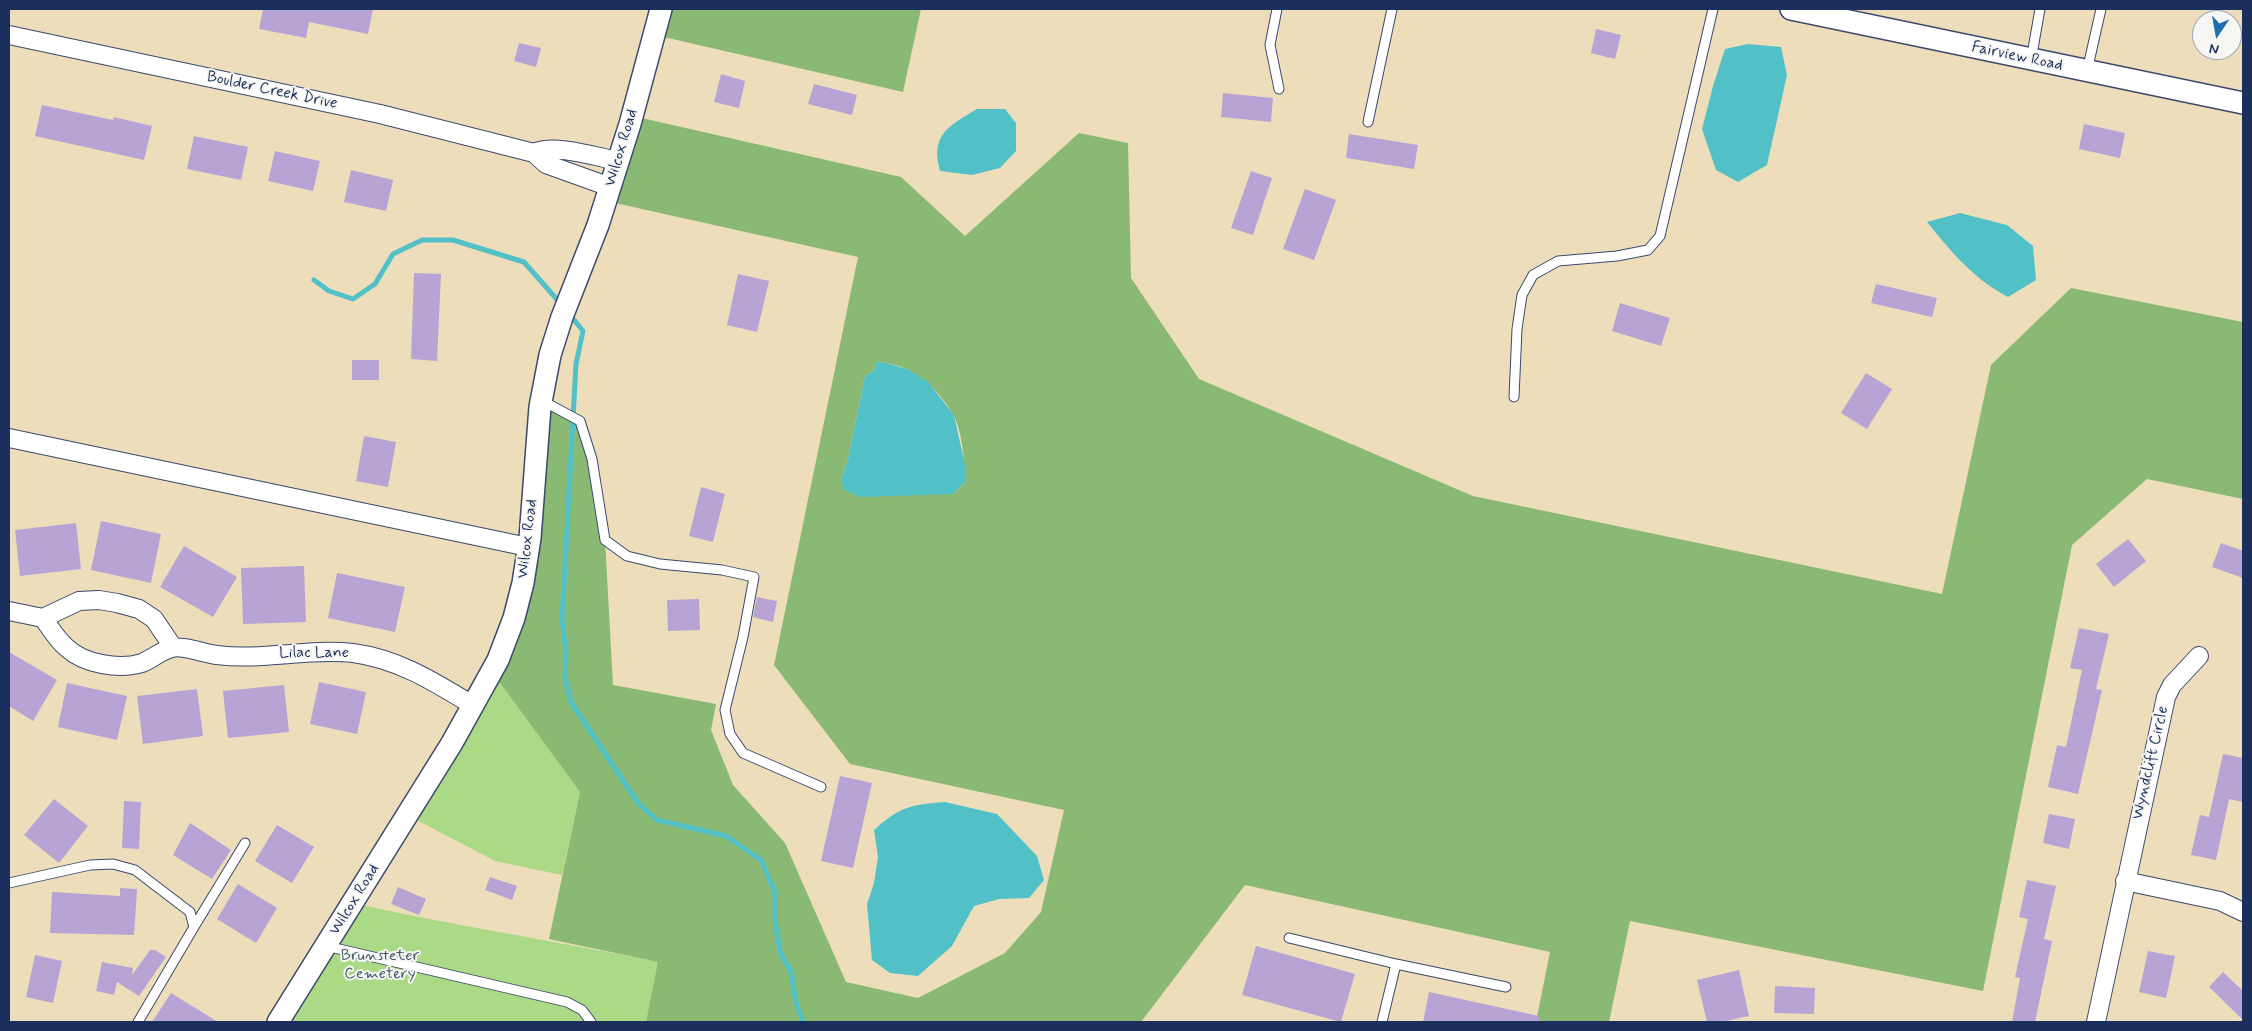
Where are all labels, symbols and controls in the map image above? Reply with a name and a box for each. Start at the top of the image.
north arrow [2192,10,2242,60]
street label: Fairview Road [1970,38,2064,76]
text: N [2208,39,2221,58]
street label: Boulder Creek Drive [205,68,339,114]
street label: Wilcox Road [601,107,643,189]
street label: Wilcox Road [514,498,542,580]
street label: Lilac Lane [279,644,349,664]
street label: Wyndclift Circle [2129,704,2173,822]
street label: Wilcox Road [326,861,384,939]
park label: Brunsteter Cemetery [341,947,419,985]

